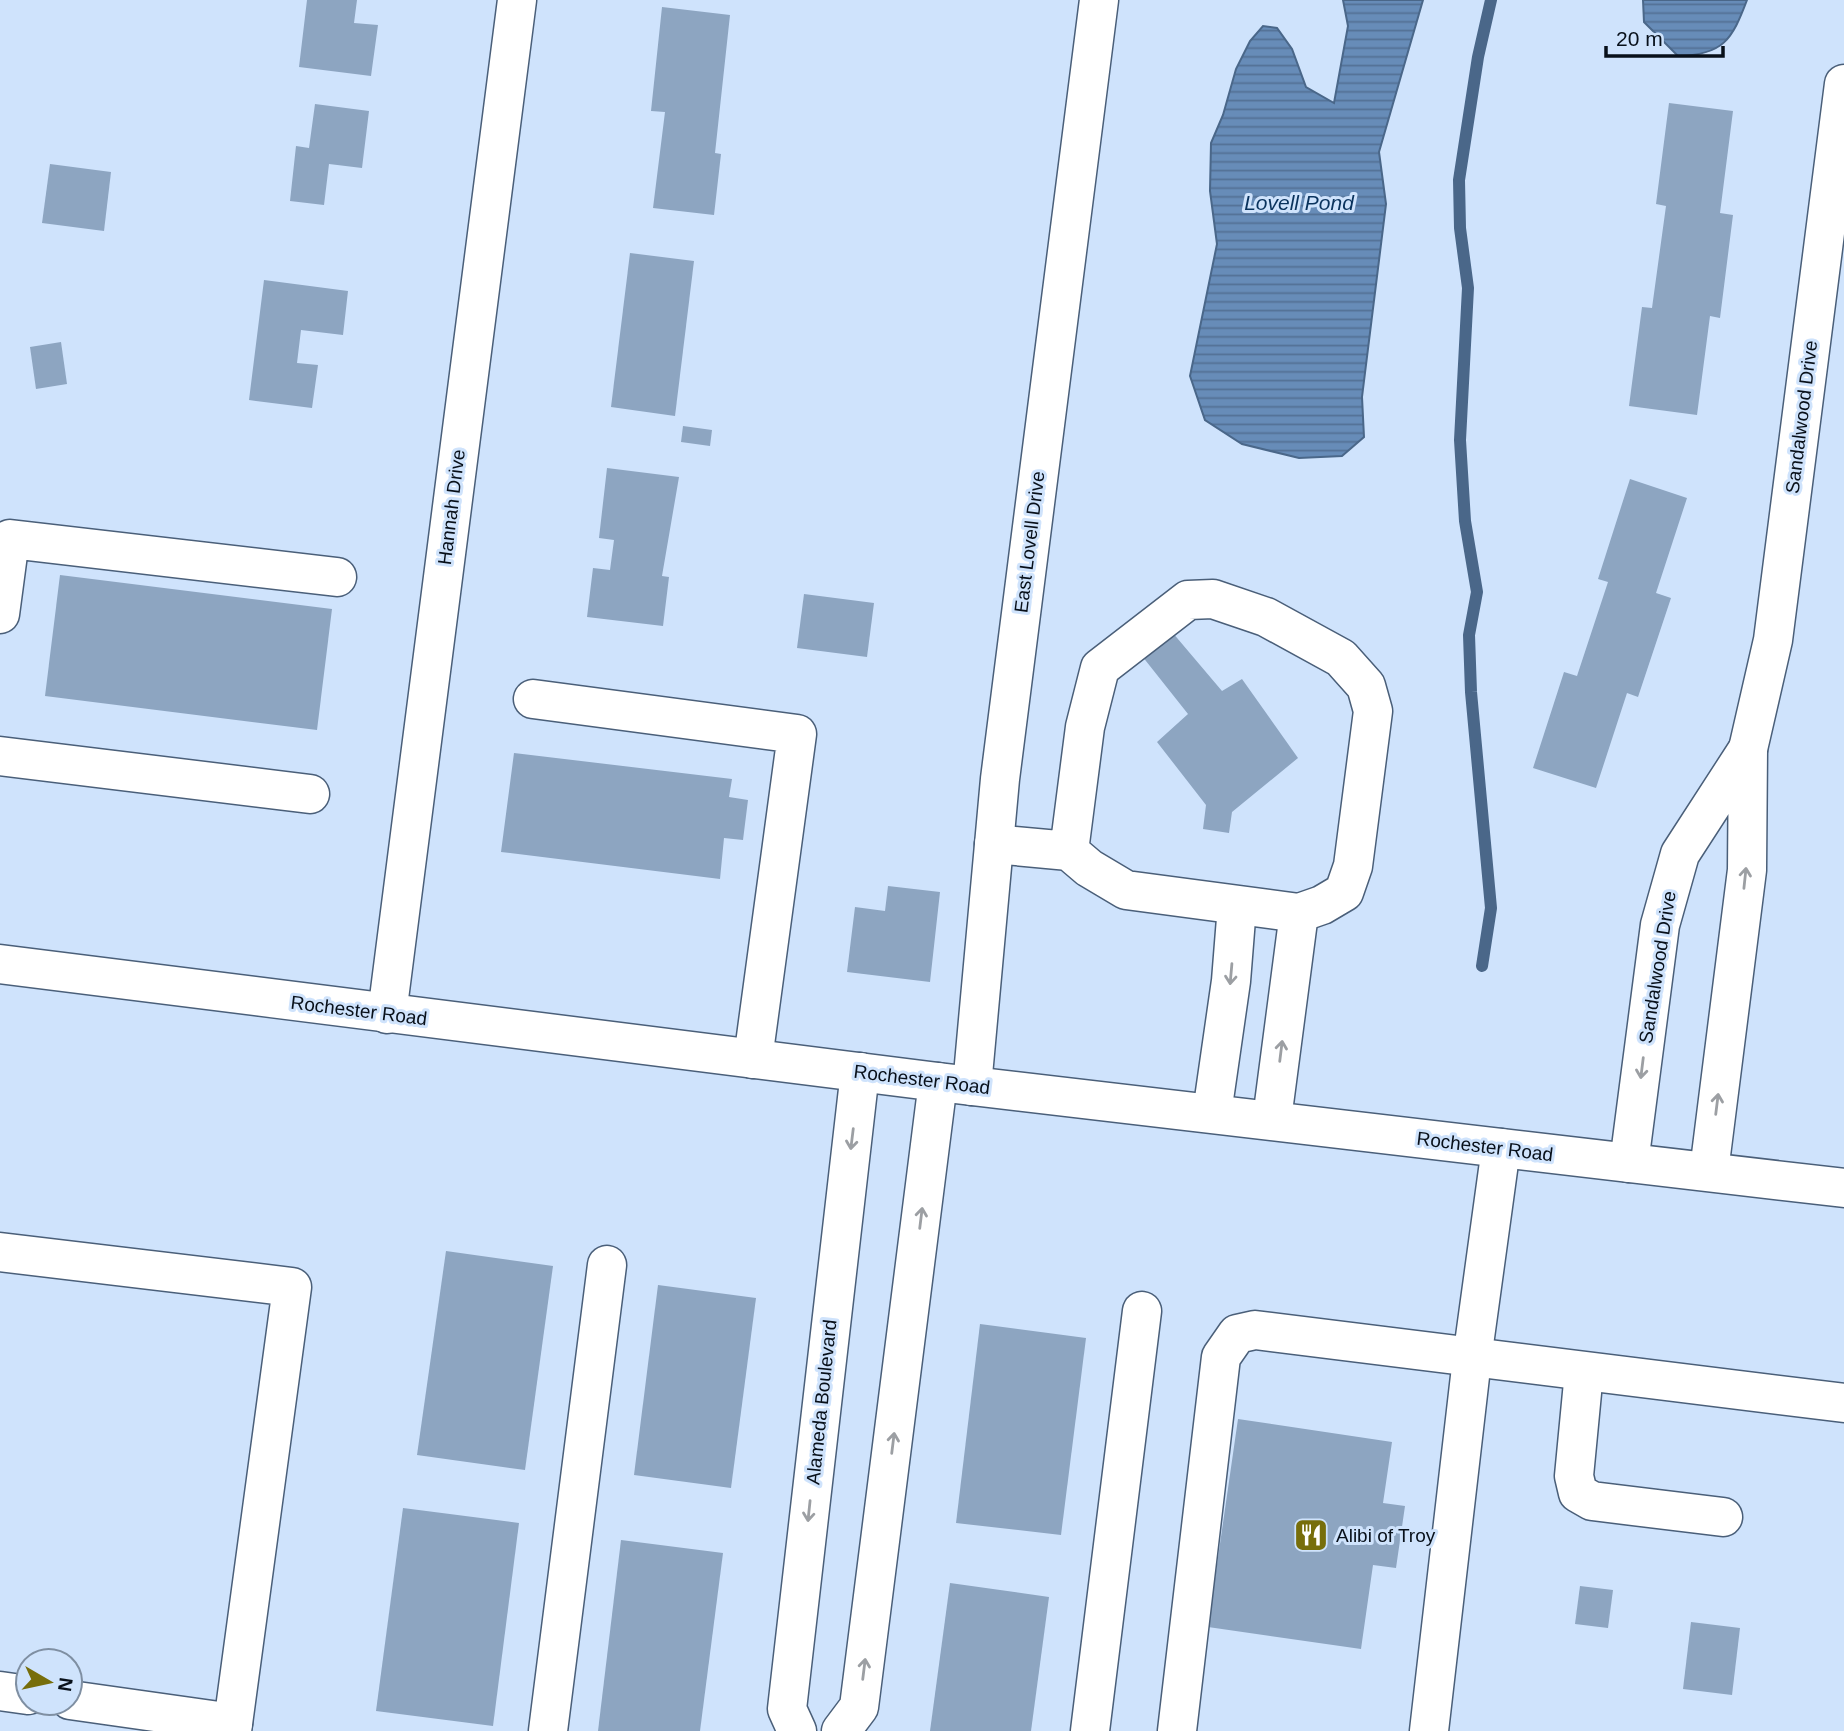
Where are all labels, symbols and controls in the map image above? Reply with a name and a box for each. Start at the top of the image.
scale bar [1606,14,1723,58]
text: 20 m [1616,27,1663,50]
water label: Lovell Pond [1244,191,1355,214]
street label: Sandalwood Drive [1782,339,1821,495]
street label: Hannah Drive [434,448,469,566]
street label: East Lovell Drive [1010,470,1049,614]
one-way arrow [1739,867,1752,890]
street label: Sandalwood Drive [1635,889,1680,1045]
one-way arrow [1224,962,1237,985]
street label: Rochester Road [290,992,428,1029]
one-way arrow [1274,1041,1287,1063]
one-way arrow [1635,1056,1648,1079]
street label: Rochester Road [853,1061,991,1098]
one-way arrow [1711,1093,1724,1115]
one-way arrow [845,1127,858,1150]
street label: Rochester Road [1416,1128,1554,1165]
one-way arrow [915,1207,928,1229]
street label: Alameda Boulevard [802,1318,841,1486]
one-way arrow [886,1432,899,1455]
one-way arrow [803,1500,816,1522]
restaurant icon: Alibi of Troy [1292,1516,1330,1554]
place label: Alibi of Troy [1336,1525,1436,1546]
north arrow [14,1647,84,1717]
one-way arrow [858,1658,871,1681]
text: N [54,1676,77,1693]

